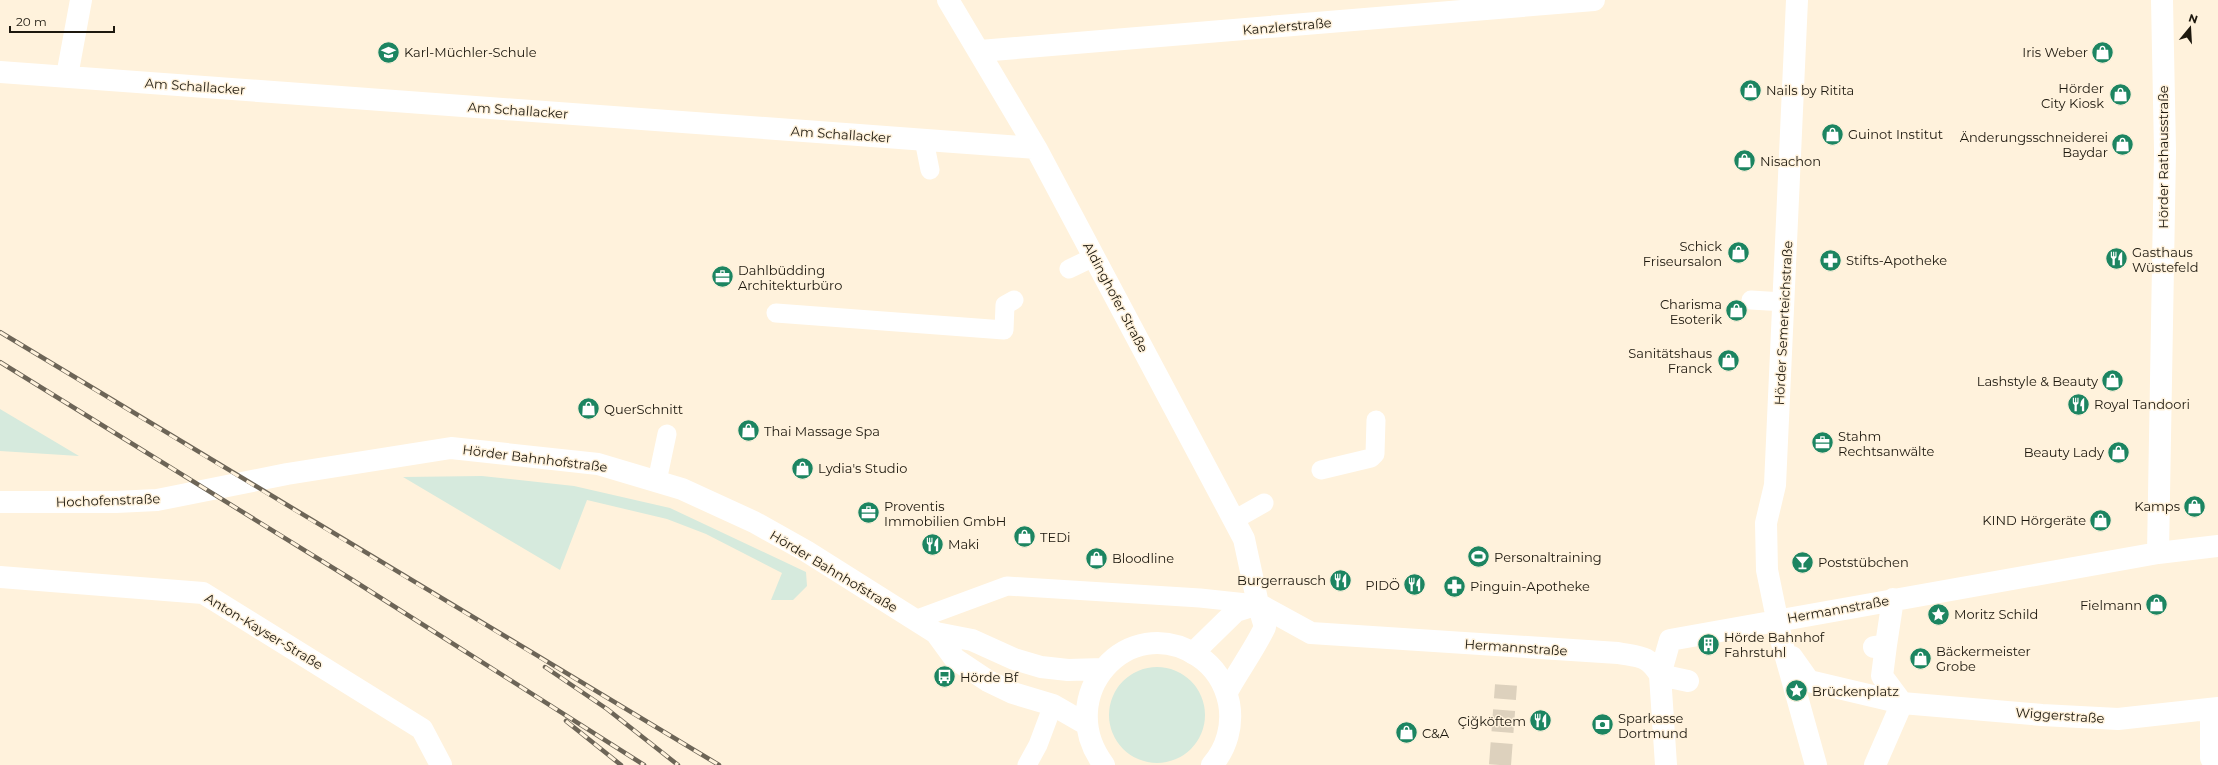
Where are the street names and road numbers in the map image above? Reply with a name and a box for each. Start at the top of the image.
street label: Kanzlerstraße [1242,14,1332,38]
street label: Am Schallacker [144,75,246,97]
street label: Hörder Rathausstraße [2155,85,2171,229]
street label: Am Schallacker [467,99,569,121]
street label: Am Schallacker [790,123,892,145]
street label: Aldinghofer Straße [1080,239,1152,355]
street label: Hörder Semerteichstraße [1771,240,1795,406]
street label: Hörder Bahnhofstraße [462,441,609,475]
street label: Hochofenstraße [56,490,161,510]
street label: Hörder Bahnhofstraße [767,527,901,616]
street label: Anton-Kayser-Straße [202,589,326,673]
street label: Hermannstraße [1786,592,1890,626]
street label: Hermannstraße [1464,635,1568,659]
street label: Wiggerstraße [2015,704,2105,726]

